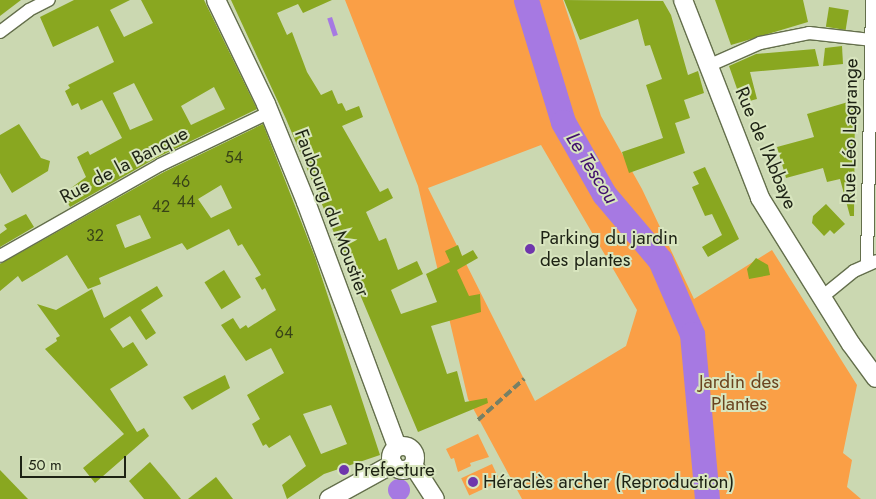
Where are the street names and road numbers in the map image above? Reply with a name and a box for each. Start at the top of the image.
street label: Rue Léo Lagrange [837,58,863,204]
street label: Rue de l'Abbaye [730,84,802,212]
street label: Rue de la Banque [56,122,192,208]
street label: Faubourg du Moustier [290,126,374,300]

